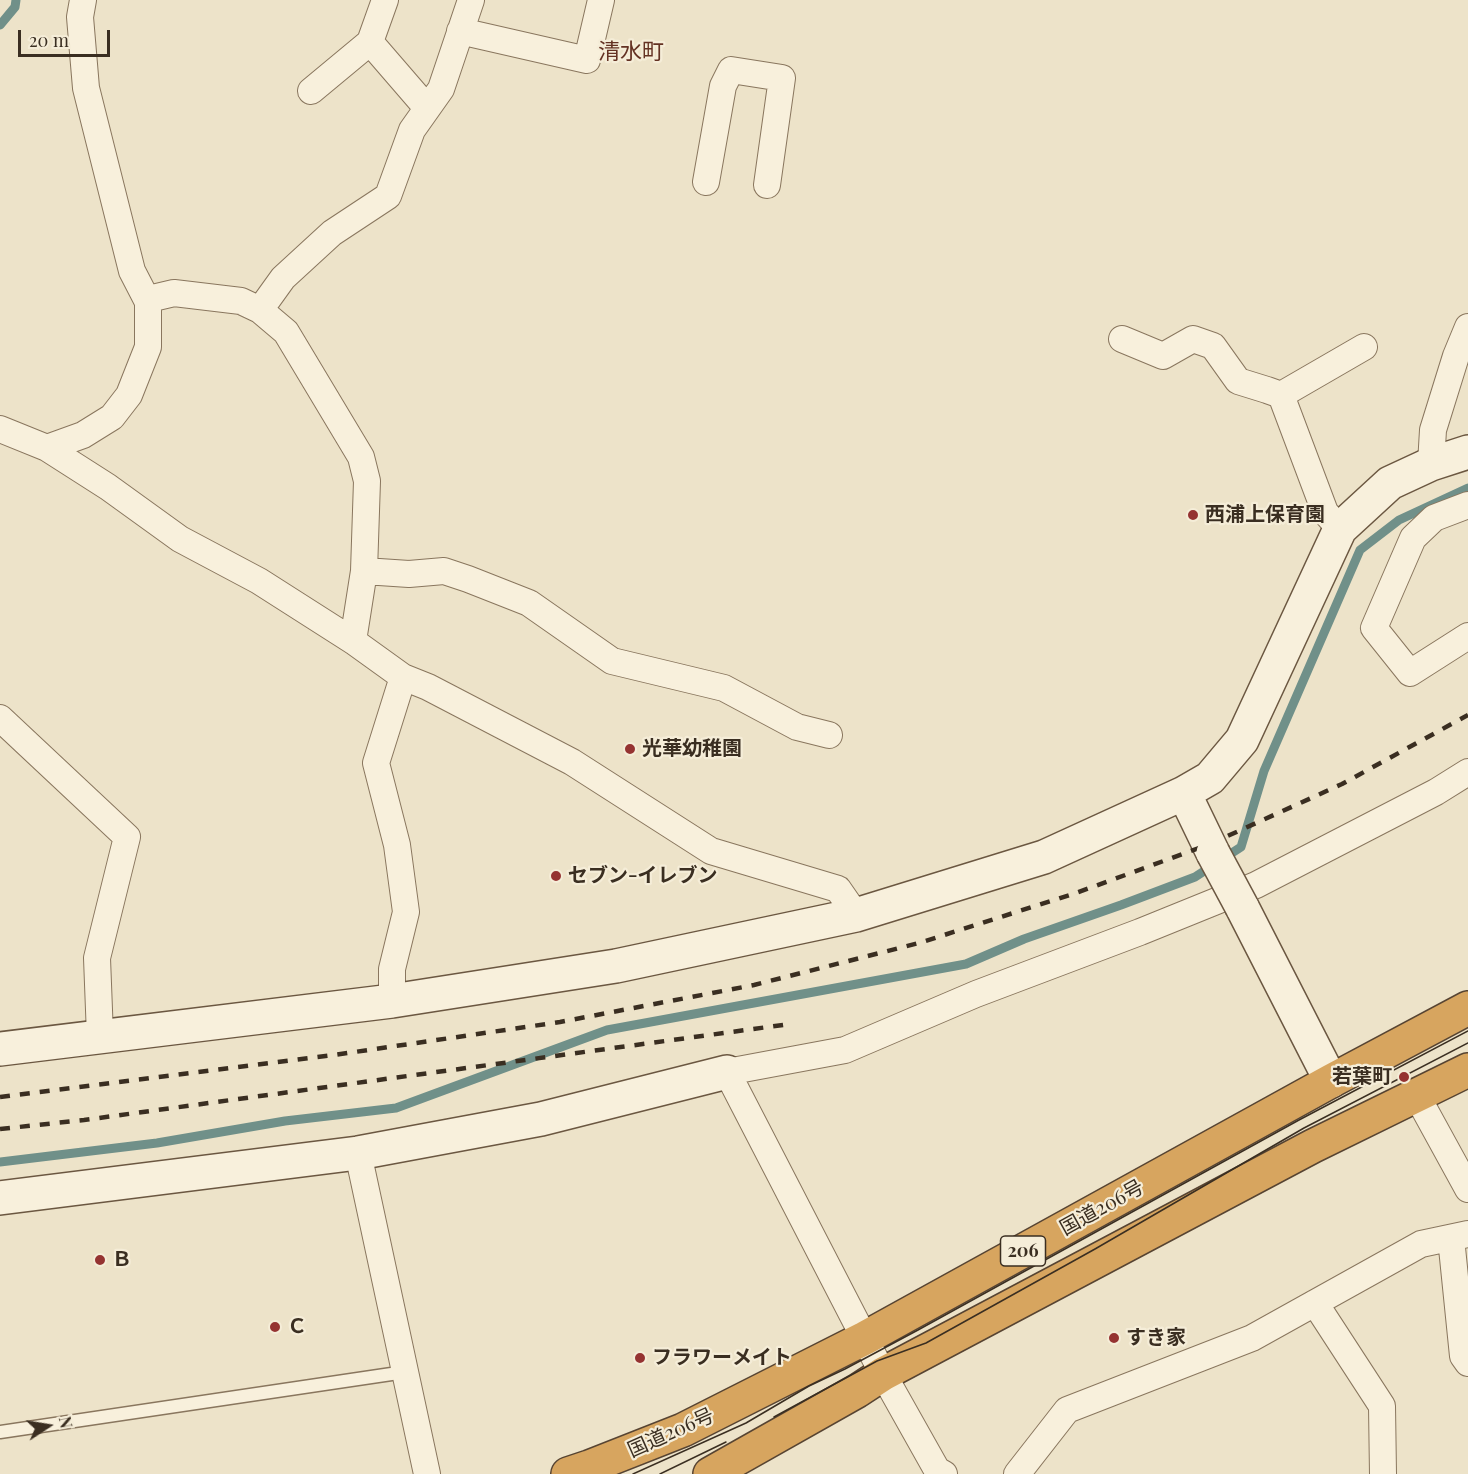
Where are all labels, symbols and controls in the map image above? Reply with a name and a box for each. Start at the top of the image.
scale bar [21,18,112,56]
text: 20 m [29,28,69,52]
district label: 清水町 [598,39,664,65]
place label: 西浦上保育園 [1205,503,1325,527]
marker: 西浦上保育園 [1186,508,1200,522]
place label: 光華幼稚園 [642,737,742,761]
marker: 光華幼稚園 [623,742,637,756]
place label: セブン-イレブン [568,864,718,888]
marker: セブン-イレブン [549,869,563,883]
place label: 若葉町 [1332,1065,1392,1089]
marker: 若葉町 [1397,1070,1411,1084]
street label: 国道206号 [1056,1175,1148,1241]
road number: 206 [1000,1236,1046,1266]
place label: Ｂ [112,1248,132,1272]
marker: Ｂ [93,1253,107,1267]
place label: Ｃ [287,1315,307,1339]
marker: Ｃ [268,1320,282,1334]
place label: すき家 [1126,1326,1186,1350]
marker: すき家 [1107,1331,1121,1345]
place label: フラワーメイト [652,1346,792,1370]
marker: フラワーメイト [633,1351,647,1365]
north arrow [18,1396,78,1456]
street label: 国道206号 [624,1403,718,1463]
text: N [55,1414,78,1430]

